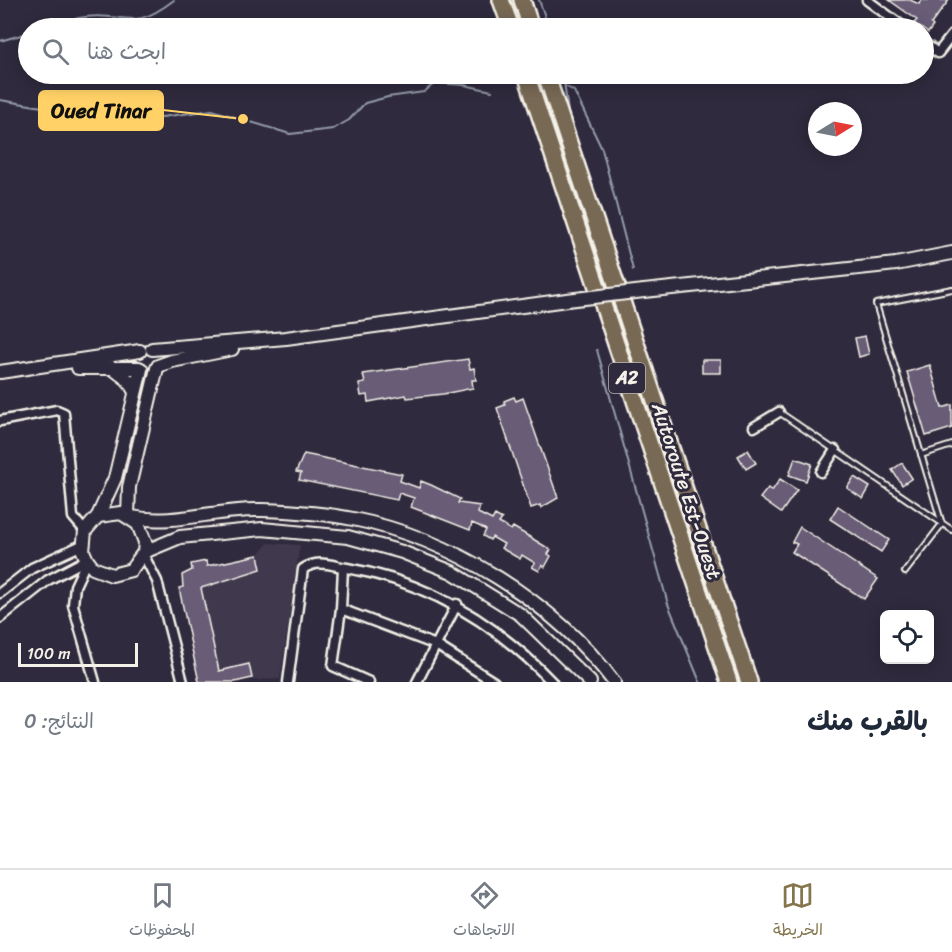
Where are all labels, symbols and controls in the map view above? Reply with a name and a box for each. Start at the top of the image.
search box [18,18,934,84]
text: ابحث هنا [87,32,166,71]
icon: search [39,35,72,68]
callout: Oued Tinar [39,91,163,130]
text: Oued Tinar [51,92,152,130]
north arrow [808,102,862,156]
road number: A2 [609,363,645,393]
street label: Autoroute Est-Ouest [641,397,732,584]
map controls [880,610,934,664]
button: locate [880,610,934,664]
text: 100 m [27,639,71,668]
scale bar [18,640,138,668]
text: بالقرب منك [807,698,928,744]
text: النتائج: 0 [24,704,94,739]
tab: المحفوظات [129,879,195,944]
tab: الاتجاهات [453,879,515,944]
tab: الخريطة [773,879,823,944]

